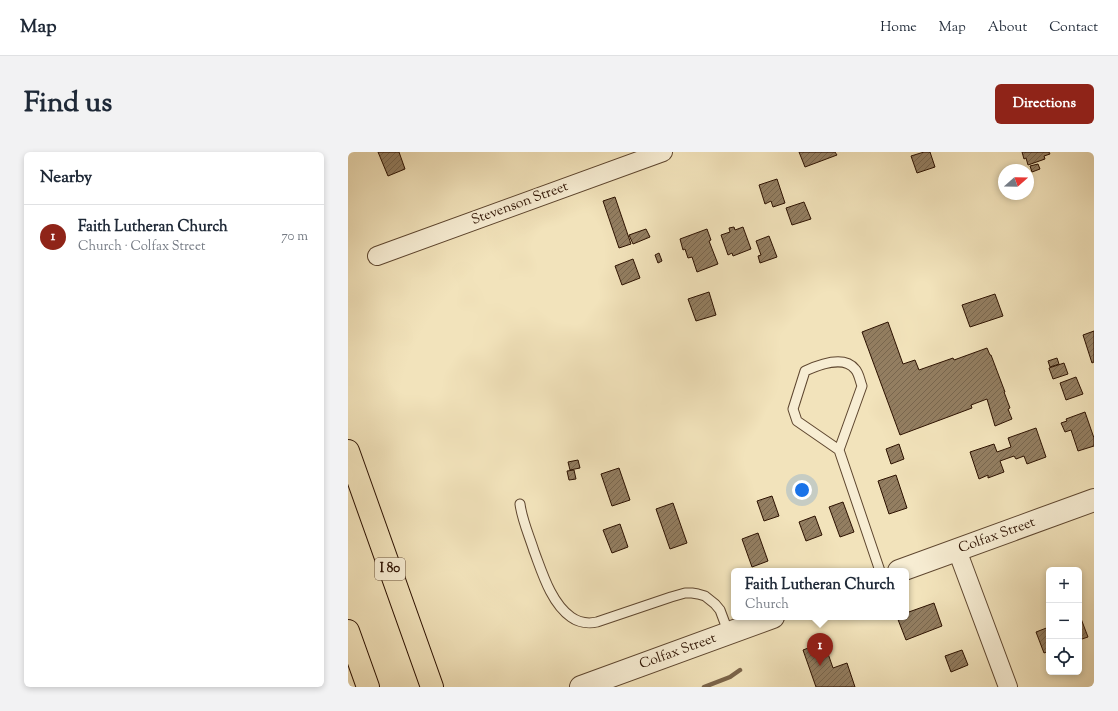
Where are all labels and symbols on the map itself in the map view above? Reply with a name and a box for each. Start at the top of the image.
north arrow [998,164,1034,200]
street label: Stevenson Street [469,177,571,231]
your location [792,480,812,500]
street label: Colfax Street [956,513,1038,559]
road number: I 80 [375,558,405,580]
street label: Colfax Street [637,629,719,675]
pin: 1 [807,633,833,666]

